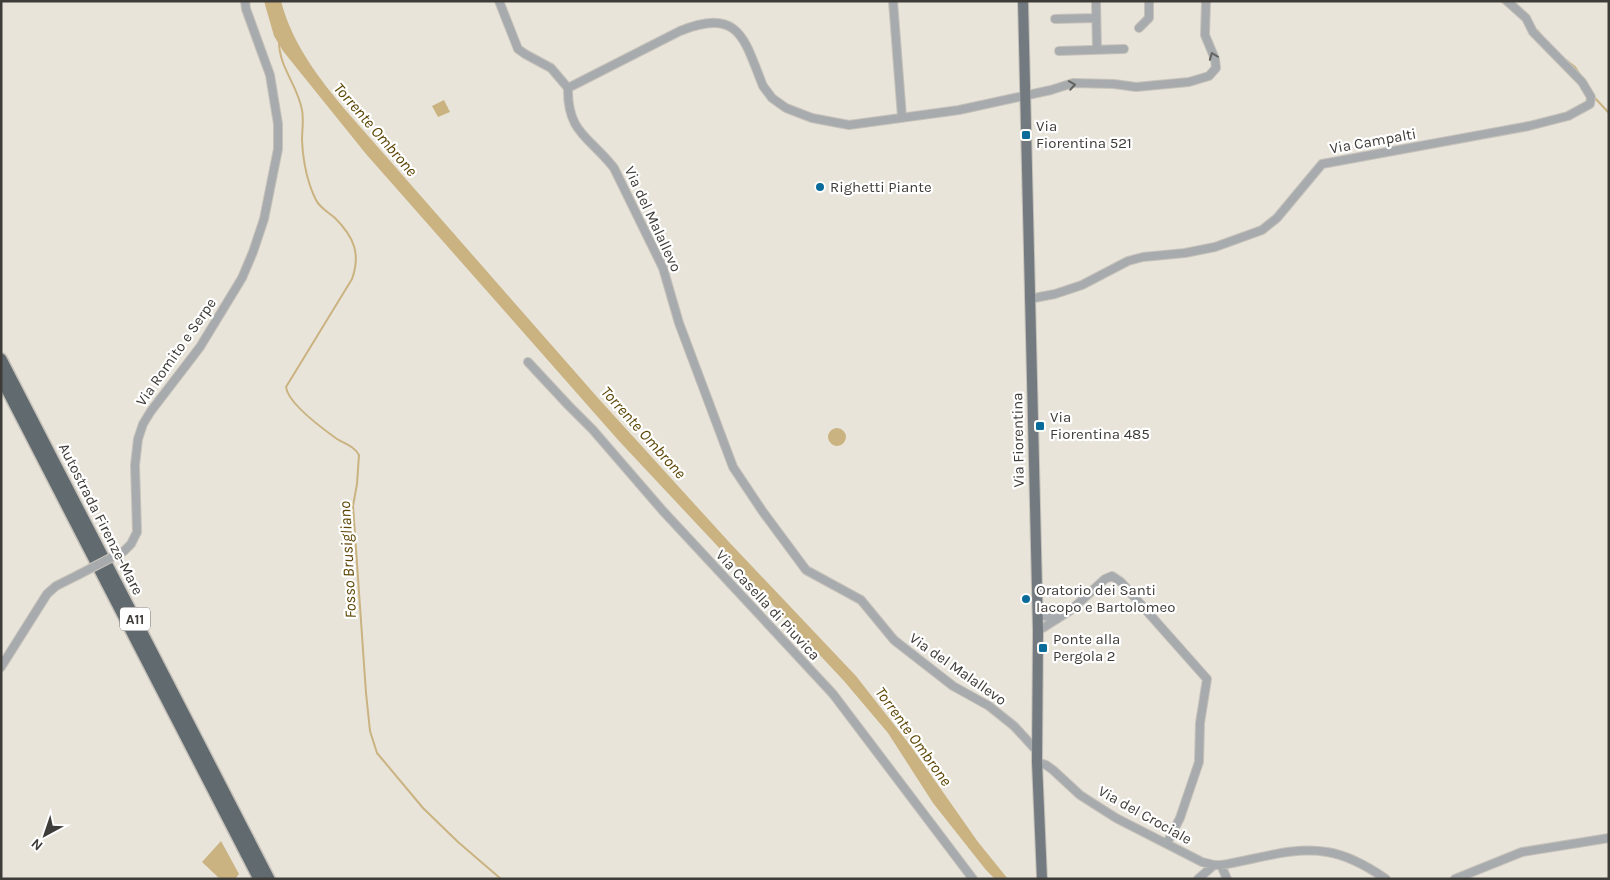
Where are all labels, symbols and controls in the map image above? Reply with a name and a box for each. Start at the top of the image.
one-way arrow [1209,52,1219,60]
water label: Torrente Ombrone [330,79,422,180]
one-way arrow [1067,80,1076,90]
place label: Via Fiorentina 521 [1036,117,1132,152]
street label: Via Campalti [1328,125,1418,157]
marker: Via Fiorentina 521 [1020,129,1032,141]
street label: Via del Malallevo [621,163,685,275]
place label: Righetti Piante [830,178,932,196]
marker: Righetti Piante [814,181,826,193]
street label: Via Romito e Serpe [132,294,220,410]
water label: Torrente Ombrone [597,382,691,483]
street label: Via Fiorentina [1008,392,1028,488]
place label: Via Fiorentina 485 [1050,408,1150,443]
marker: Via Fiorentina 485 [1034,420,1046,432]
street label: Autostrada Firenze-Mare [55,440,147,598]
water label: Fosso Brusigliano [335,501,360,619]
street label: Via Casella di Piuvica [712,546,824,664]
place label: Oratorio dei Santi Iacopo e Bartolomeo [1036,581,1175,616]
marker: Oratorio dei Santi Iacopo e Bartolomeo [1020,593,1032,605]
road number: A11 [120,608,150,630]
street label: Via del Malallevo [906,629,1010,709]
place label: Ponte alla Pergola 2 [1053,630,1120,665]
marker: Ponte alla Pergola 2 [1037,642,1049,654]
water label: Torrente Ombrone [871,683,956,790]
street label: Via del Crociale [1095,782,1195,848]
north arrow [20,810,70,860]
text: N [28,835,46,854]

